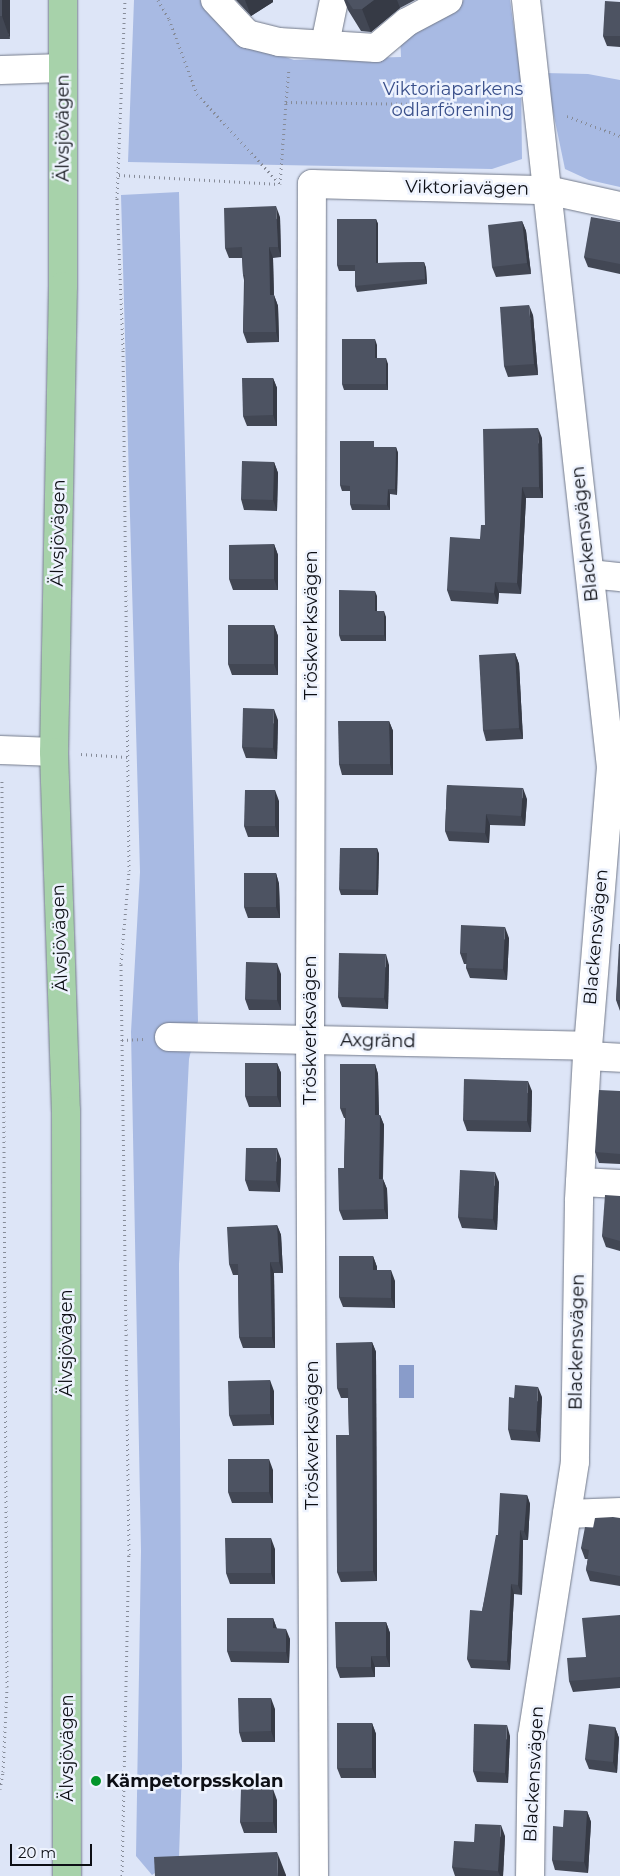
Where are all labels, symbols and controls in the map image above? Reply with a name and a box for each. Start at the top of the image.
street label: Älvsjövägen [52,74,74,182]
park label: Viktoriaparkens odlarförening [383,79,523,122]
street label: Viktoriavägen [405,176,529,200]
street label: Blackensvägen [567,465,603,603]
street label: Älvsjövägen [46,479,70,587]
street label: Tröskverksvägen [300,550,322,700]
street label: Blackensvägen [579,868,613,1006]
street label: Älvsjövägen [47,884,73,992]
street label: Tröskverksvägen [299,955,321,1105]
street label: Axgränd [340,1030,416,1052]
street label: Blackensvägen [565,1274,589,1410]
street label: Älvsjövägen [55,1289,77,1397]
street label: Tröskverksvägen [301,1360,323,1510]
street label: Älvsjövägen [56,1694,78,1802]
street label: Blackensvägen [520,1705,548,1843]
place label: Kämpetorpsskolan [106,1770,284,1792]
marker: Kämpetorpsskolan [90,1775,102,1787]
scale bar [12,1834,95,1866]
text: 20 m [18,1843,56,1862]

